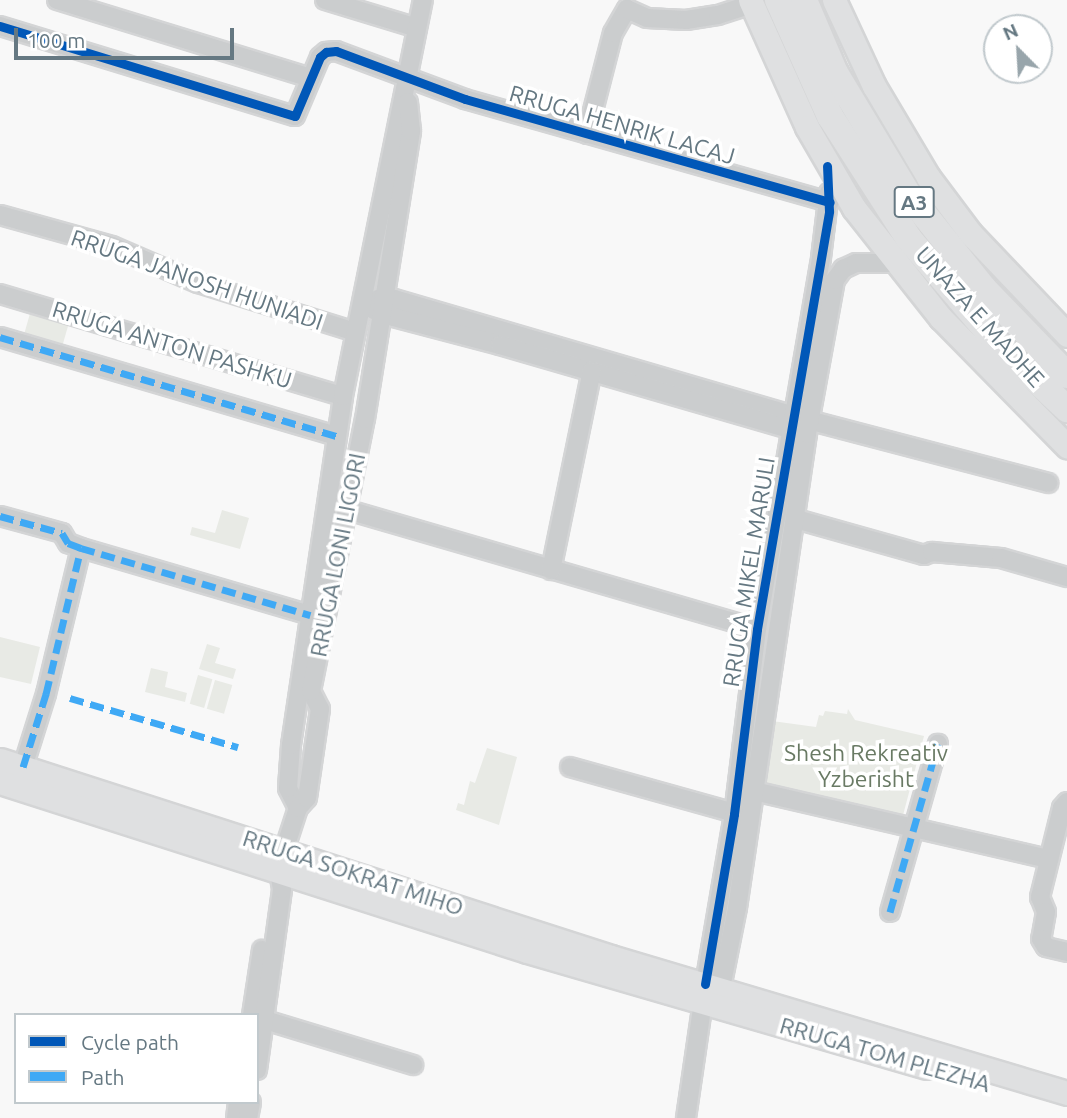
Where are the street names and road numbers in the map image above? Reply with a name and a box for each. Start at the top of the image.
street label: RRUGA HENRIK LACAJ [506,80,738,170]
road number: A3 [893,184,935,220]
street label: RRUGA JANOSH HUNIADI [67,224,327,336]
street label: UNAZA E MADHE [910,241,1050,393]
street label: RRUGA ANTON PASHKU [49,295,295,395]
street label: RRUGA LONI LIGORI [305,451,371,659]
street label: RRUGA MIKEL MARULI [717,455,781,689]
street label: RRUGA SOKRAT MIHO [239,824,467,922]
street label: RRUGA TOM PLEZHA [777,1012,993,1098]

